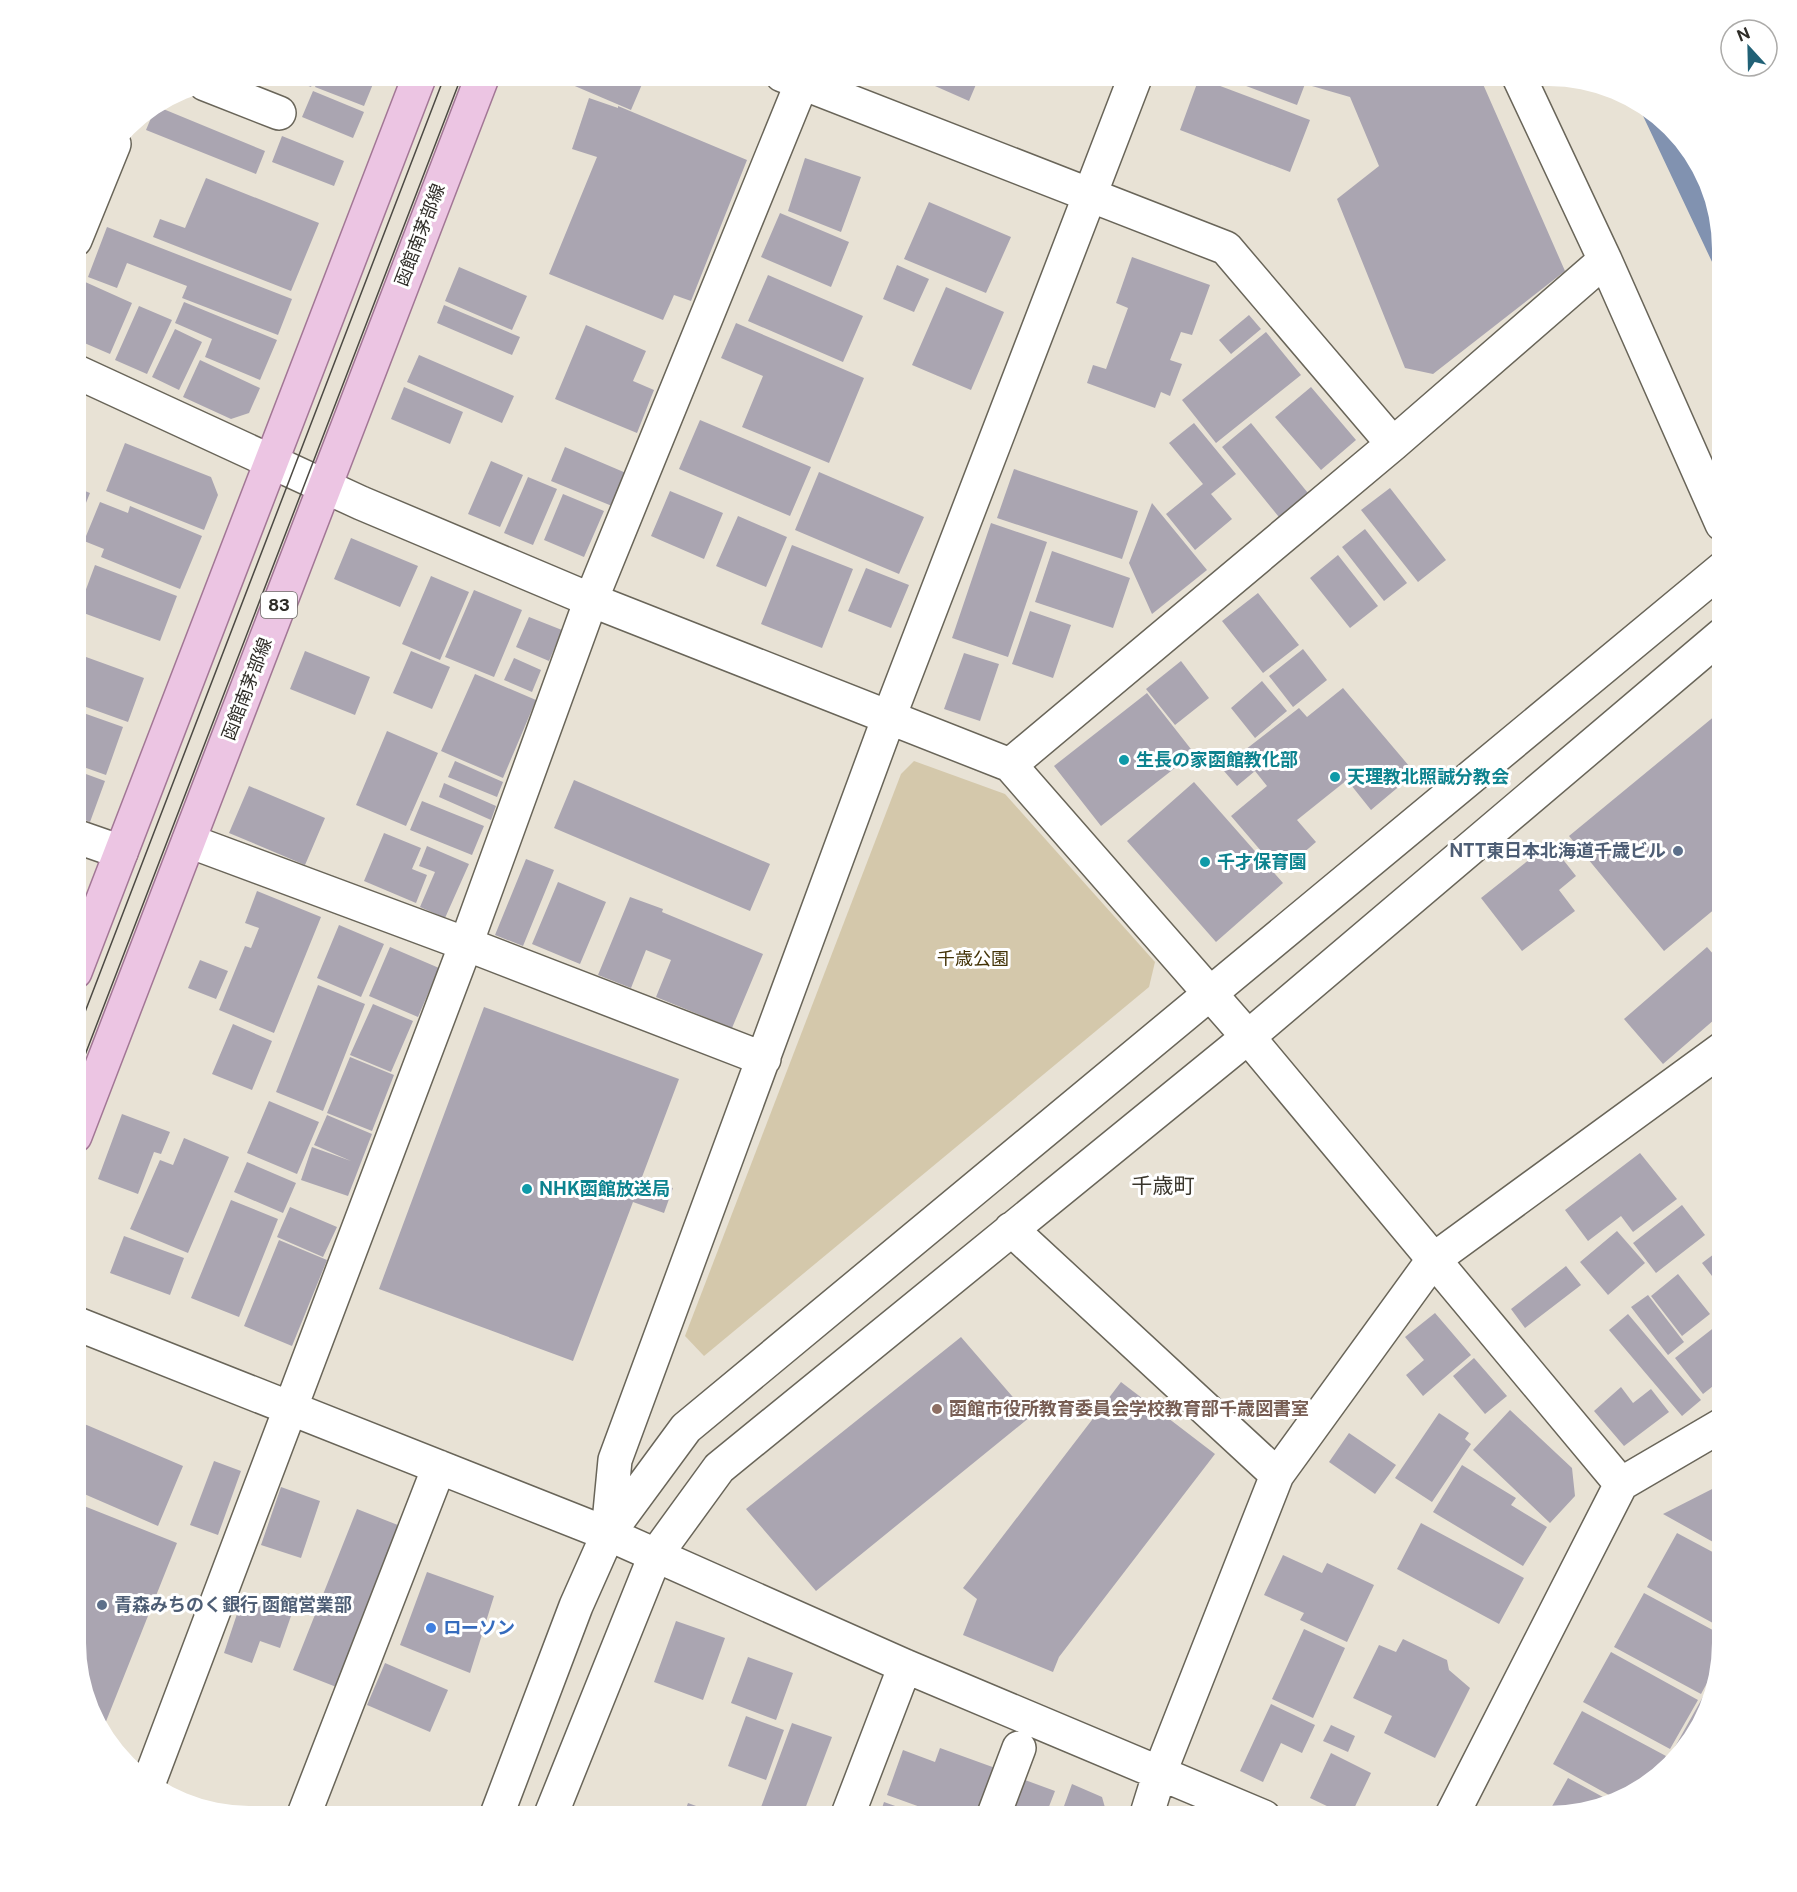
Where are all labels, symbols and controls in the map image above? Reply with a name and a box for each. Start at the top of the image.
north arrow [1719,18,1779,78]
text: N [1734,23,1753,46]
street label: 函館南茅部線 [390,181,449,289]
road number: 83 [261,592,297,618]
street label: 函館南茅部線 [217,635,276,743]
place label: 生長の家函館教化部 [1136,749,1298,770]
marker: 生長の家函館教化部 [1117,753,1131,767]
place label: 天理教北照誠分教会 [1347,766,1509,787]
marker: 天理教北照誠分教会 [1328,770,1342,784]
place label: NTT東日本北海道千歳ビル [1449,840,1666,861]
marker: NTT東日本北海道千歳ビル [1671,844,1685,858]
place label: 千才保育園 [1217,851,1307,872]
marker: 千才保育園 [1198,855,1212,869]
park label: 千歳公園 [937,948,1009,969]
district label: 千歳町 [1132,1173,1195,1198]
place label: NHK函館放送局 [539,1178,670,1199]
marker: NHK函館放送局 [520,1182,534,1196]
place label: 函館市役所教育委員会学校教育部千歳図書室 [949,1398,1309,1419]
marker: 函館市役所教育委員会学校教育部千歳図書室 [930,1402,944,1416]
place label: 青森みちのく銀行 函館営業部 [114,1594,352,1615]
marker: 青森みちのく銀行 函館営業部 [95,1598,109,1612]
place label: ローソン [443,1617,515,1638]
marker: ローソン [424,1621,438,1635]

